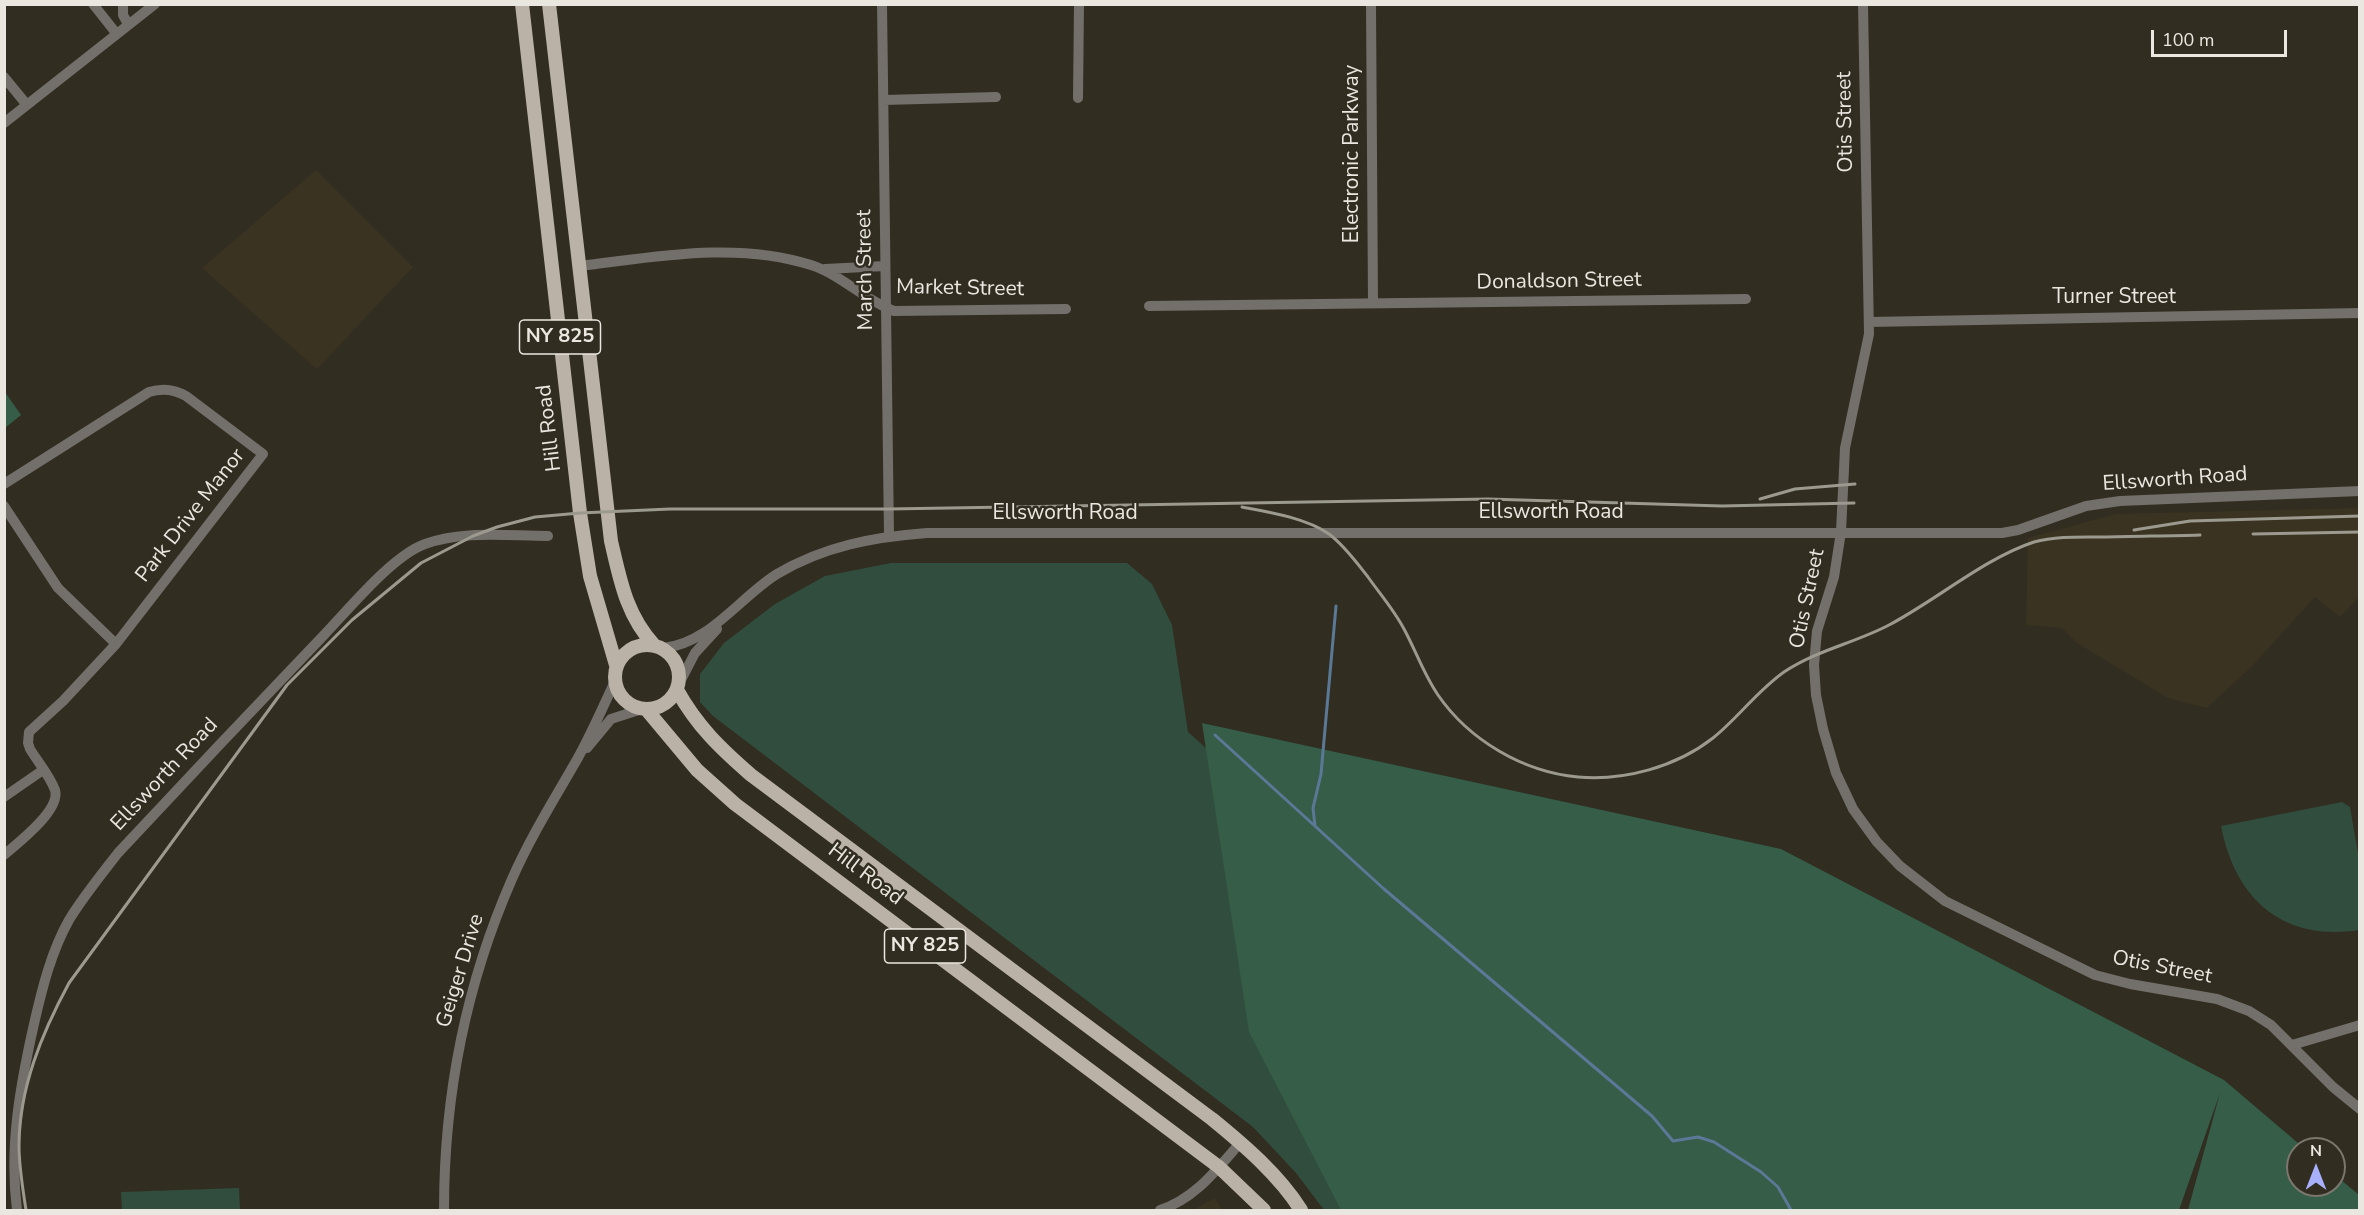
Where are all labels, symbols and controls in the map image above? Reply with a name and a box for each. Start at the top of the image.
scale bar [2154,18,2290,56]
text: 100 m [2162,28,2214,52]
street label: Electronic Parkway [1340,65,1366,243]
street label: Otis Street [1833,71,1859,173]
street label: March Street [852,209,880,331]
street label: Donaldson Street [1476,268,1642,296]
street label: Market Street [896,275,1024,303]
street label: Turner Street [2052,285,2176,311]
road number: NY 825 [520,320,600,354]
street label: Hill Road [532,383,568,473]
street label: Park Drive Manor [131,444,251,588]
street label: Ellsworth Road [2102,462,2248,498]
street label: Ellsworth Road [1478,500,1624,526]
street label: Ellsworth Road [992,501,1138,527]
street label: Otis Street [1785,547,1831,651]
street label: Ellsworth Road [106,713,224,837]
street label: Hill Road [822,839,908,911]
street label: Geiger Drive [432,911,490,1031]
road number: NY 825 [884,929,966,963]
street label: Otis Street [2110,946,2214,990]
north arrow [2286,1137,2346,1197]
text: N [2310,1140,2322,1162]

